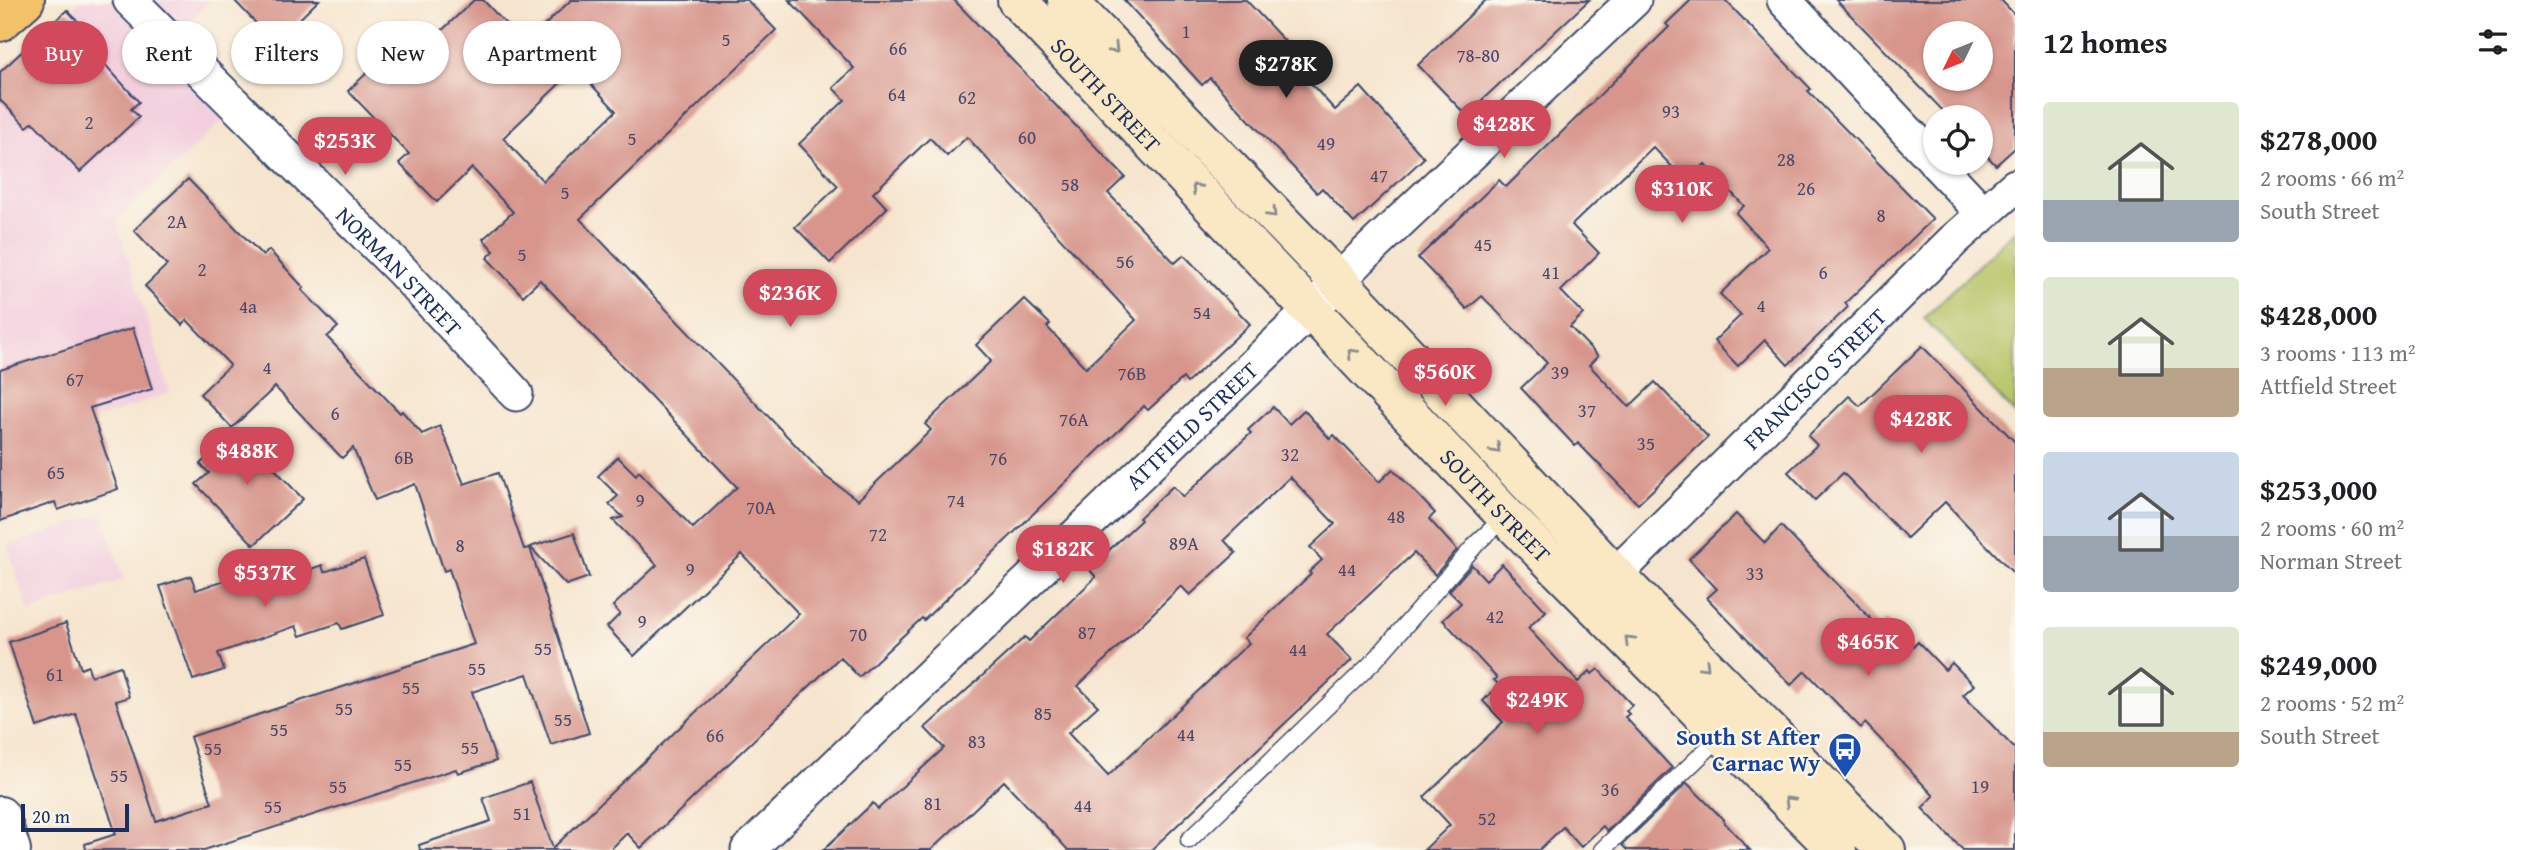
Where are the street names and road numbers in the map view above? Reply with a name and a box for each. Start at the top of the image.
street label: SOUTH STREET [1044,30,1169,159]
street label: NORMAN STREET [329,198,470,343]
street label: FRANCISCO STREET [1735,300,1893,457]
street label: ATTFIELD STREET [1117,353,1265,497]
street label: SOUTH STREET [1433,440,1559,569]

